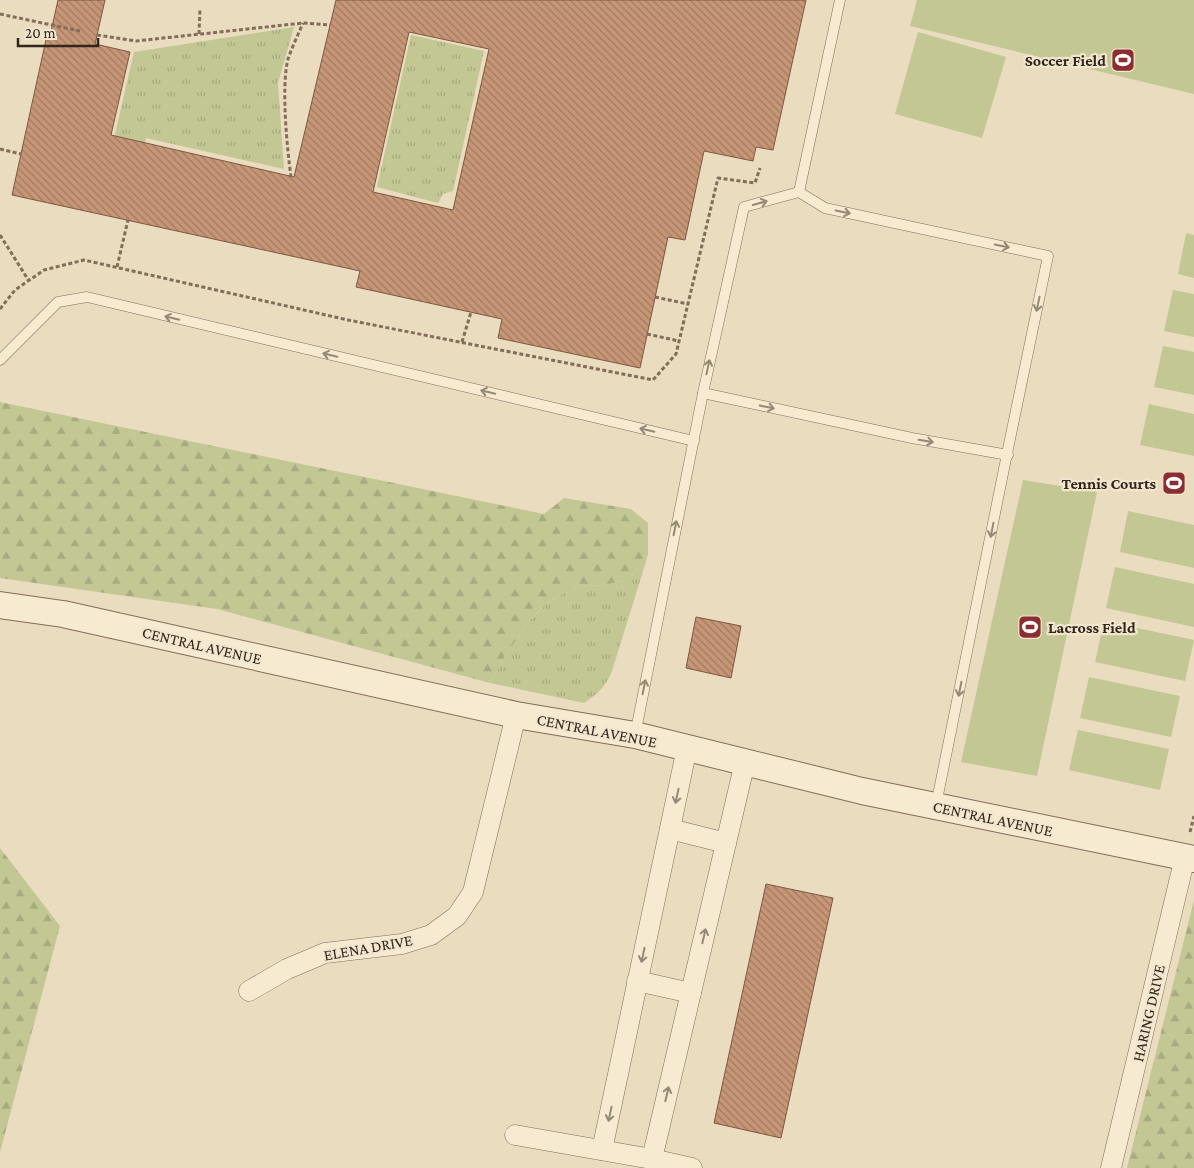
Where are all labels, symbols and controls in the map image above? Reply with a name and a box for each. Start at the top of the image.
scale bar [18,15,98,47]
text: 20 m [25,25,56,41]
sports icon: Soccer Field [1110,47,1136,73]
place label: Soccer Field [1025,52,1106,69]
one-way arrow [751,198,767,207]
one-way arrow [834,207,850,217]
one-way arrow [993,242,1009,251]
one-way arrow [1033,295,1043,311]
one-way arrow [165,312,181,322]
one-way arrow [323,350,339,359]
one-way arrow [704,360,713,376]
one-way arrow [481,387,497,396]
one-way arrow [759,403,775,412]
one-way arrow [639,425,655,434]
one-way arrow [918,436,934,446]
sports icon: Tennis Courts [1161,470,1187,496]
place label: Tennis Courts [1061,475,1156,492]
one-way arrow [671,520,680,536]
one-way arrow [987,521,996,537]
sports icon: Lacross Field [1017,614,1043,640]
place label: Lacross Field [1048,619,1136,636]
street label: CENTRAL AVENUE [141,623,264,668]
one-way arrow [640,680,649,696]
one-way arrow [955,681,964,697]
street label: CENTRAL AVENUE [535,711,659,751]
one-way arrow [672,787,681,803]
street label: CENTRAL AVENUE [931,797,1055,840]
one-way arrow [700,929,709,945]
street label: ELENA DRIVE [322,931,414,964]
one-way arrow [638,946,647,962]
street label: HARING DRIVE [1129,963,1168,1063]
one-way arrow [663,1087,672,1103]
one-way arrow [605,1105,614,1121]

